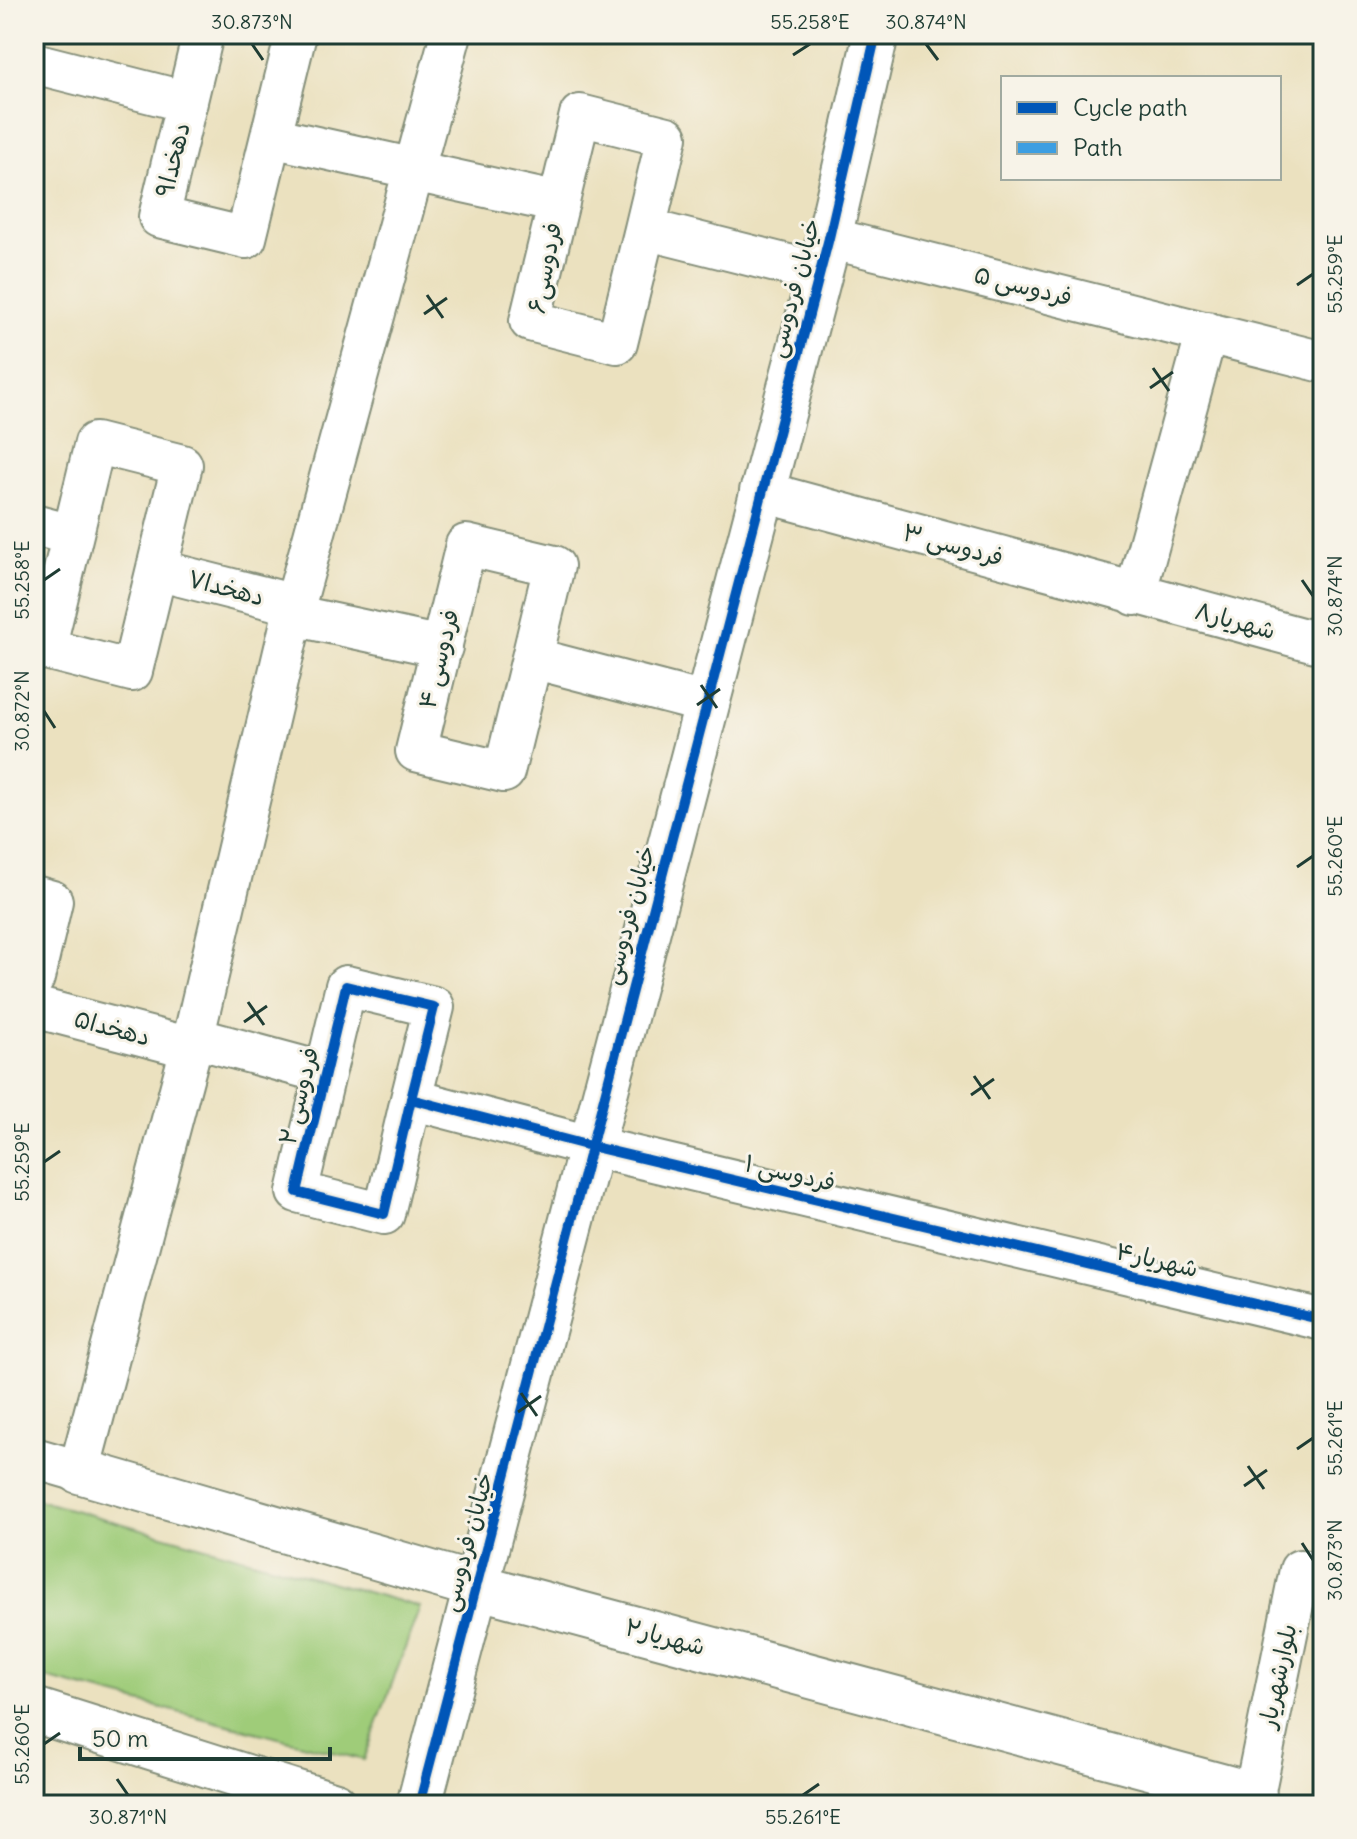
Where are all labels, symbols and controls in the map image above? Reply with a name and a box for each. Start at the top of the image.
text: 30.873°N [211,9,293,34]
text: 55.258°E [770,9,850,34]
text: 30.874°N [885,9,967,34]
legend [1001,76,1281,180]
text: Cycle path [1073,92,1188,122]
street label: دهخدا۹ [148,119,196,200]
text: Path [1073,132,1123,162]
street label: خیابان فردوسی [760,215,827,361]
street label: فردوسی۶ [520,220,569,316]
text: 55.259°E [1322,234,1347,314]
street label: فردوسی ۵ [971,258,1075,313]
street label: فردوسی ۳ [899,516,1007,573]
text: 55.258°E [9,540,34,620]
text: 30.874°N [1322,555,1347,637]
street label: دهخدا۷ [185,562,268,612]
street label: شهریار۸ [1192,595,1279,645]
street label: فردوسی ۴ [411,606,466,712]
text: 30.872°N [9,670,34,752]
text: 55.260°E [1322,815,1347,897]
street label: خیابان فردوسی [595,842,662,988]
street label: دهخدا۵ [71,1003,154,1052]
street label: فردوسی ۲ [271,1044,326,1148]
text: 55.259°E [9,1122,34,1202]
street label: فردوسی ۱ [742,1147,839,1198]
street label: شهریار۴ [1113,1235,1201,1283]
text: 55.261°E [1322,1400,1347,1476]
street label: خیابان فردوسی [433,1469,500,1615]
text: 30.873°N [1322,1519,1347,1601]
street label: شهریار۲ [622,1611,709,1661]
street label: بلوارشهریار [1251,1621,1304,1733]
text: 55.260°E [9,1703,34,1785]
scale bar [80,1711,330,1761]
text: 50 m [92,1723,148,1753]
text: 30.871°N [89,1804,167,1829]
text: 55.261°E [765,1804,841,1829]

